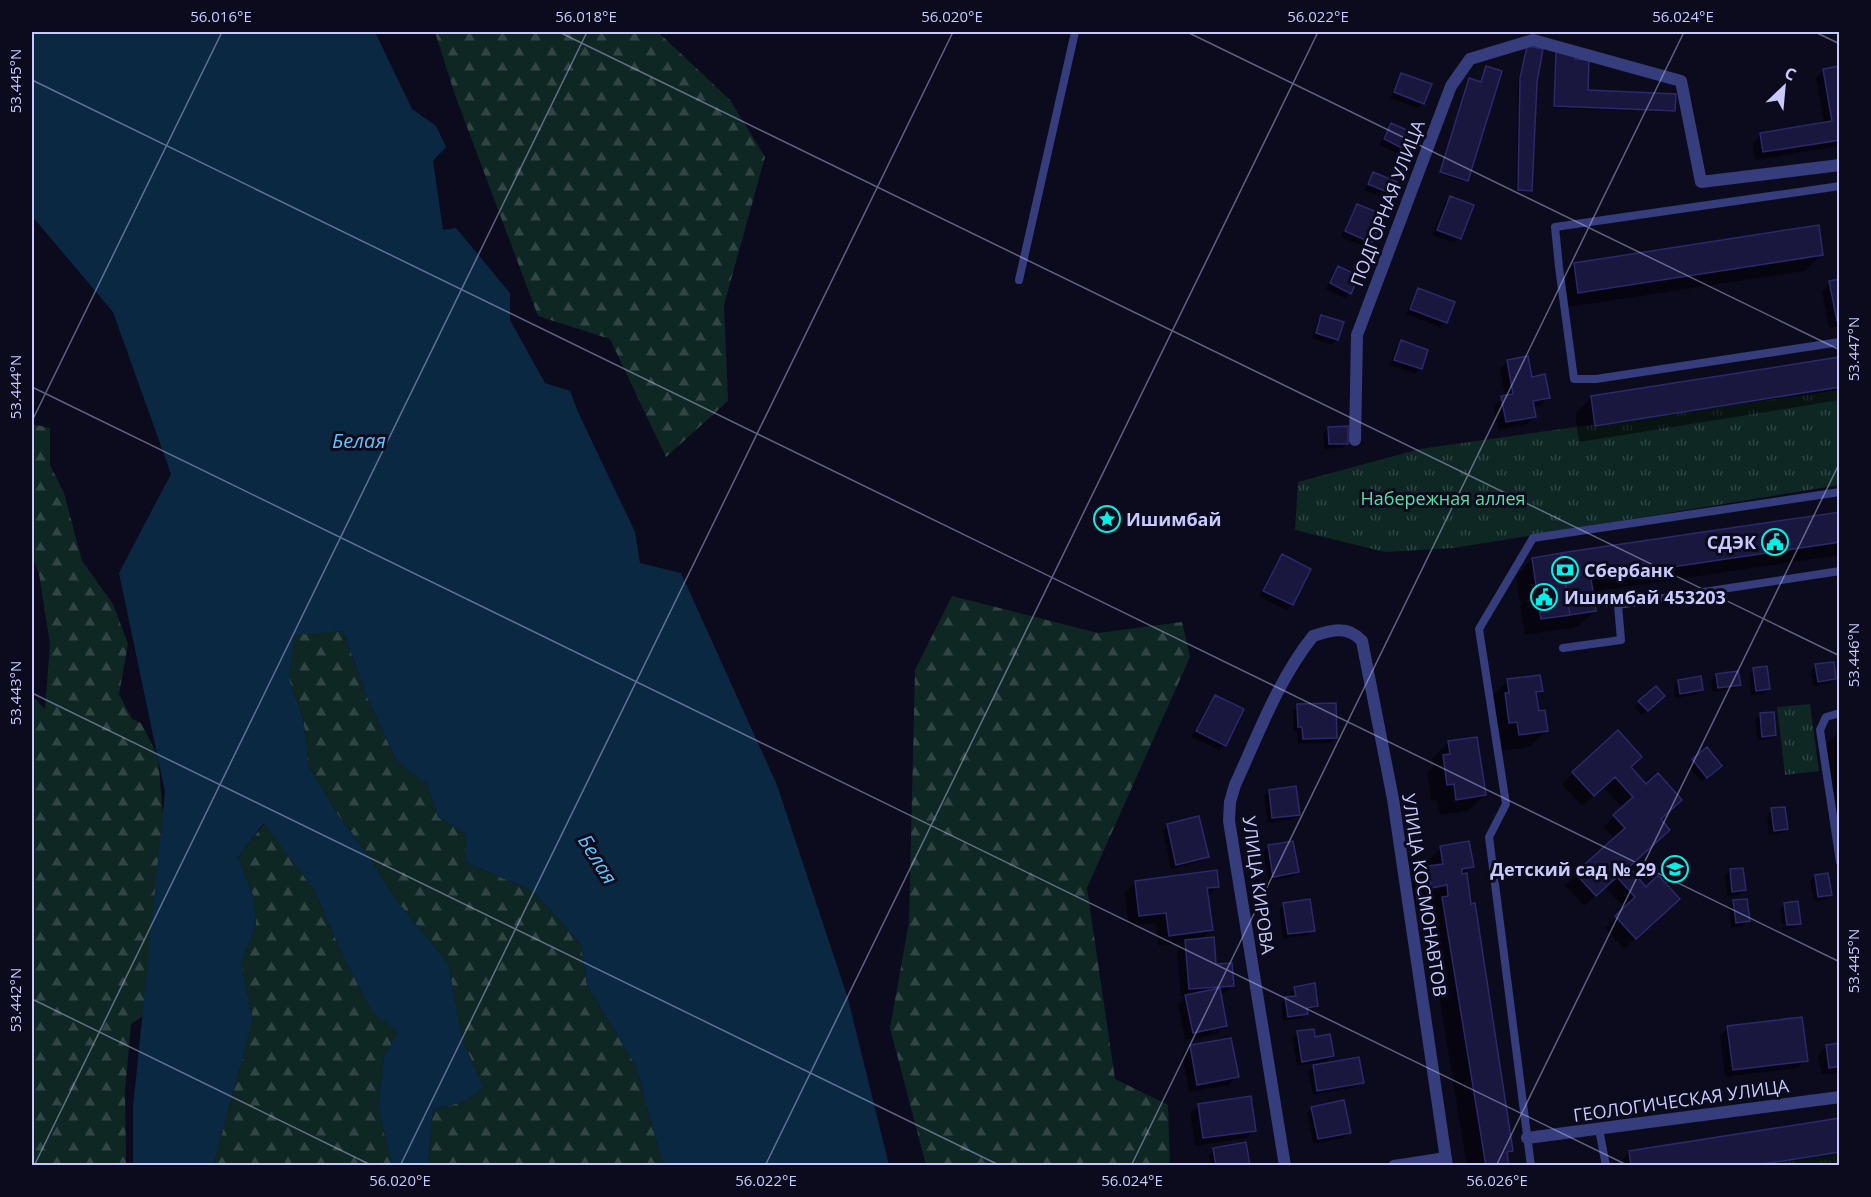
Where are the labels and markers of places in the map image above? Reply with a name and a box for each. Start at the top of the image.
place icon: Ишимбай [1092,504,1122,534]
place label: Ишимбай [1126,507,1221,531]
public building icon: СДЭК [1760,527,1790,557]
place label: СДЭК [1707,530,1757,554]
bank icon: Сбербанк [1550,555,1580,585]
place label: Сбербанк [1584,558,1675,582]
public building icon: Ишимбай 453203 [1529,582,1559,612]
place label: Ишимбай 453203 [1564,585,1726,609]
school or university icon: Детский сад № 29 [1660,854,1690,884]
place label: Детский сад № 29 [1490,857,1656,881]

